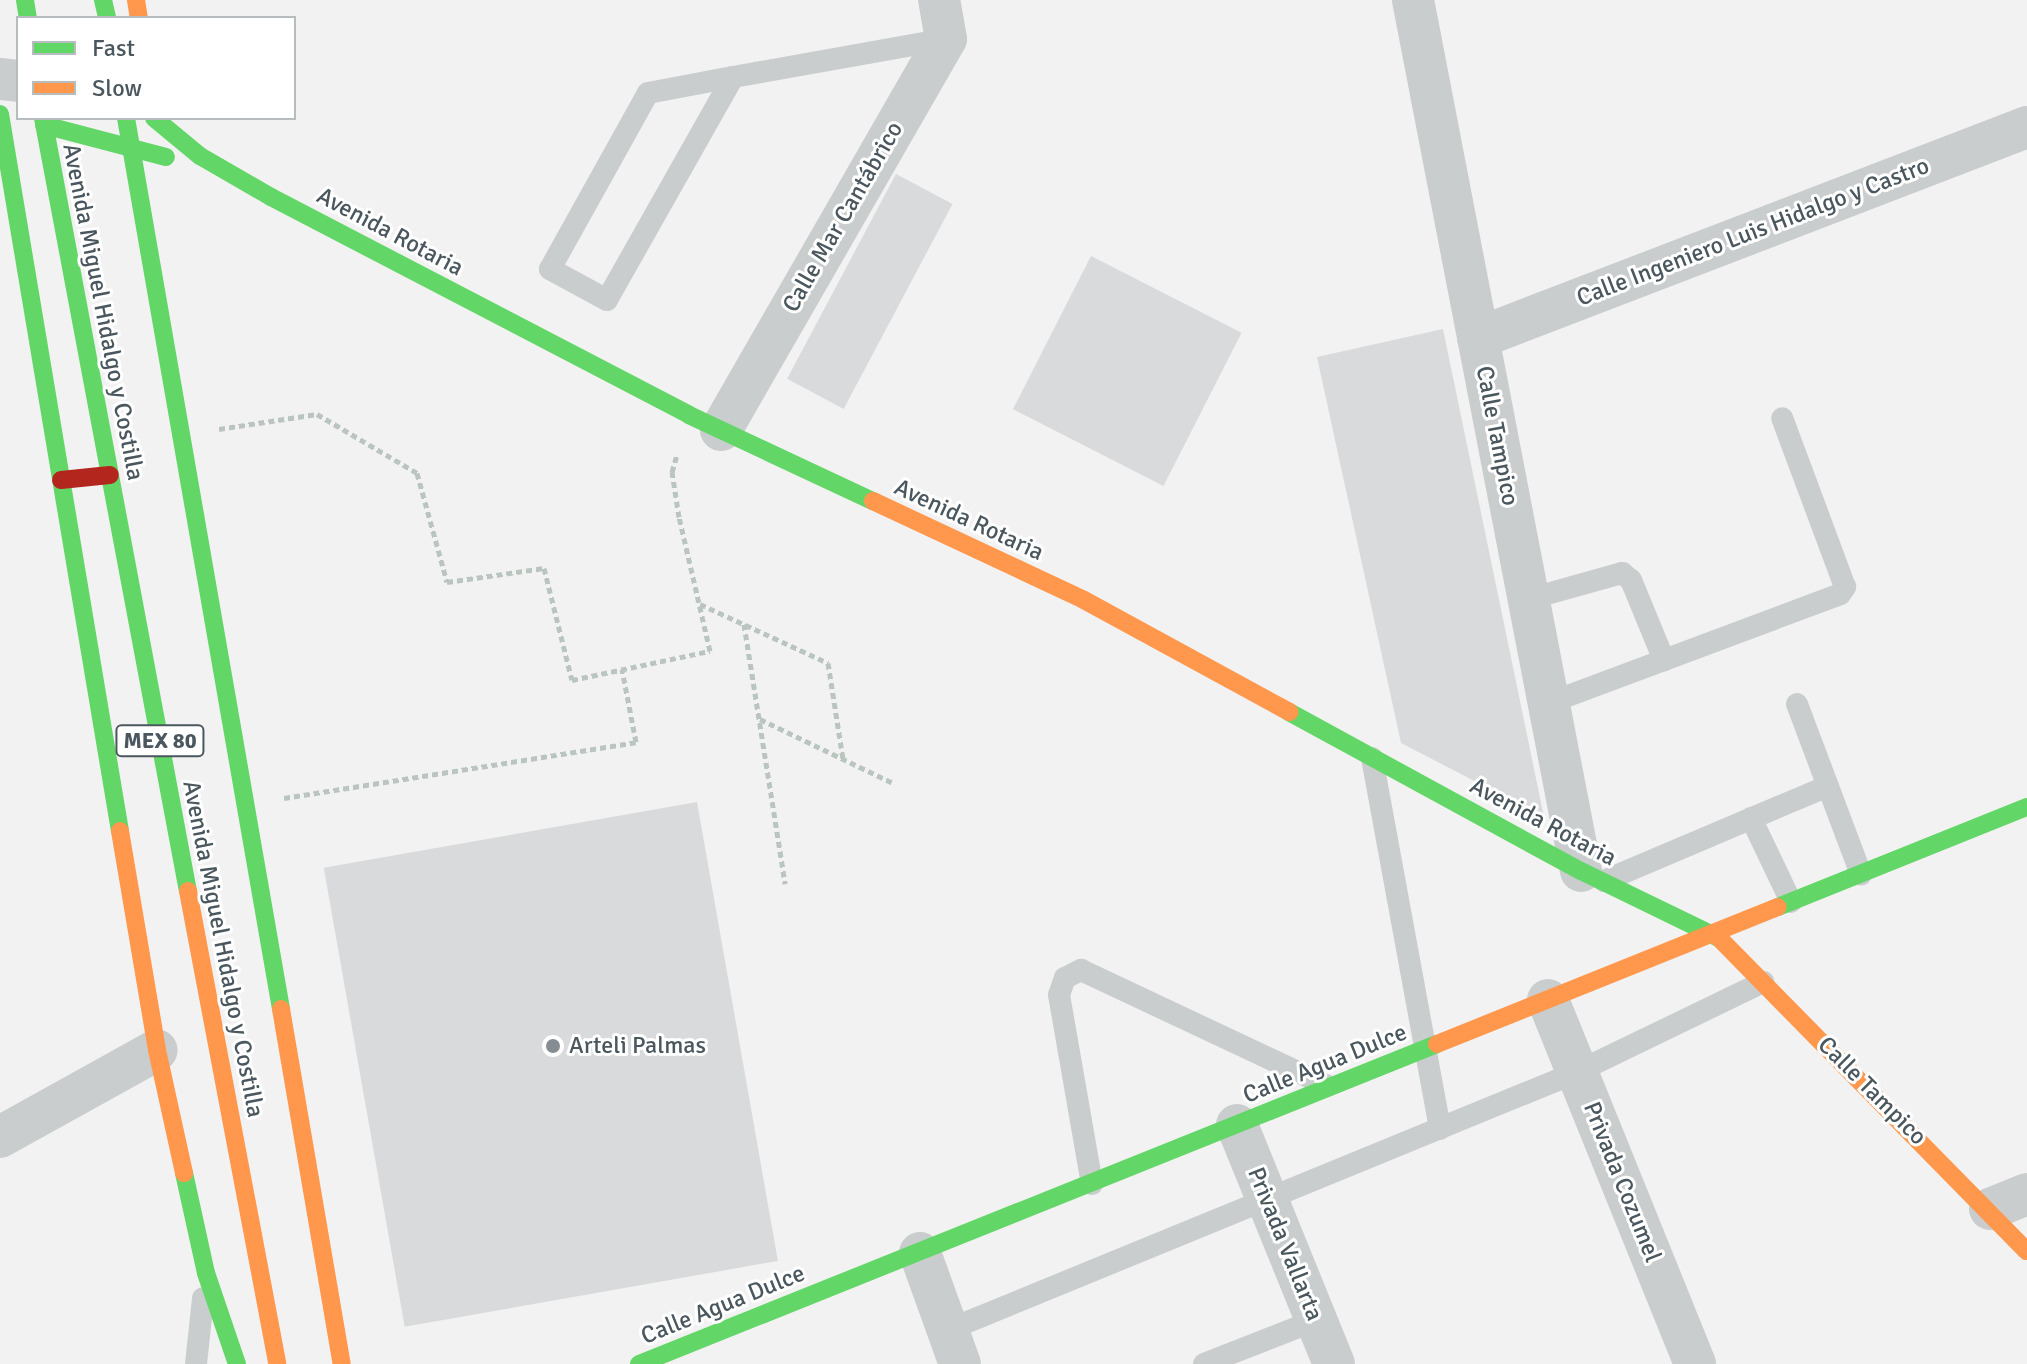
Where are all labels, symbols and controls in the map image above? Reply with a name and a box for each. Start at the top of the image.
legend [16,16,296,120]
text: Fast [92,33,135,63]
text: Slow [92,73,142,103]
street label: Calle Mar Cantábrico [777,117,909,317]
street label: Avenida Miguel Hidalgo y Costilla [56,141,150,483]
street label: Calle Ingeniero Luis Hidalgo y Castro [1573,151,1933,313]
street label: Avenida Rotaria [312,181,468,283]
street label: Calle Tampico [1469,364,1525,508]
street label: Avenida Rotaria [890,473,1048,567]
road number: MEX 80 [114,723,206,759]
street label: Avenida Rotaria [1465,771,1621,873]
street label: Avenida Miguel Hidalgo y Costilla [176,778,270,1120]
street label: Calle Agua Dulce [1239,1018,1411,1110]
street label: Calle Tampico [1812,1031,1932,1151]
place label: Arteli Palmas [569,1032,706,1060]
marker: Arteli Palmas [544,1037,562,1055]
street label: Privada Cozumel [1577,1098,1667,1266]
street label: Privada Vallarta [1241,1163,1329,1325]
street label: Calle Agua Dulce [637,1259,809,1351]

